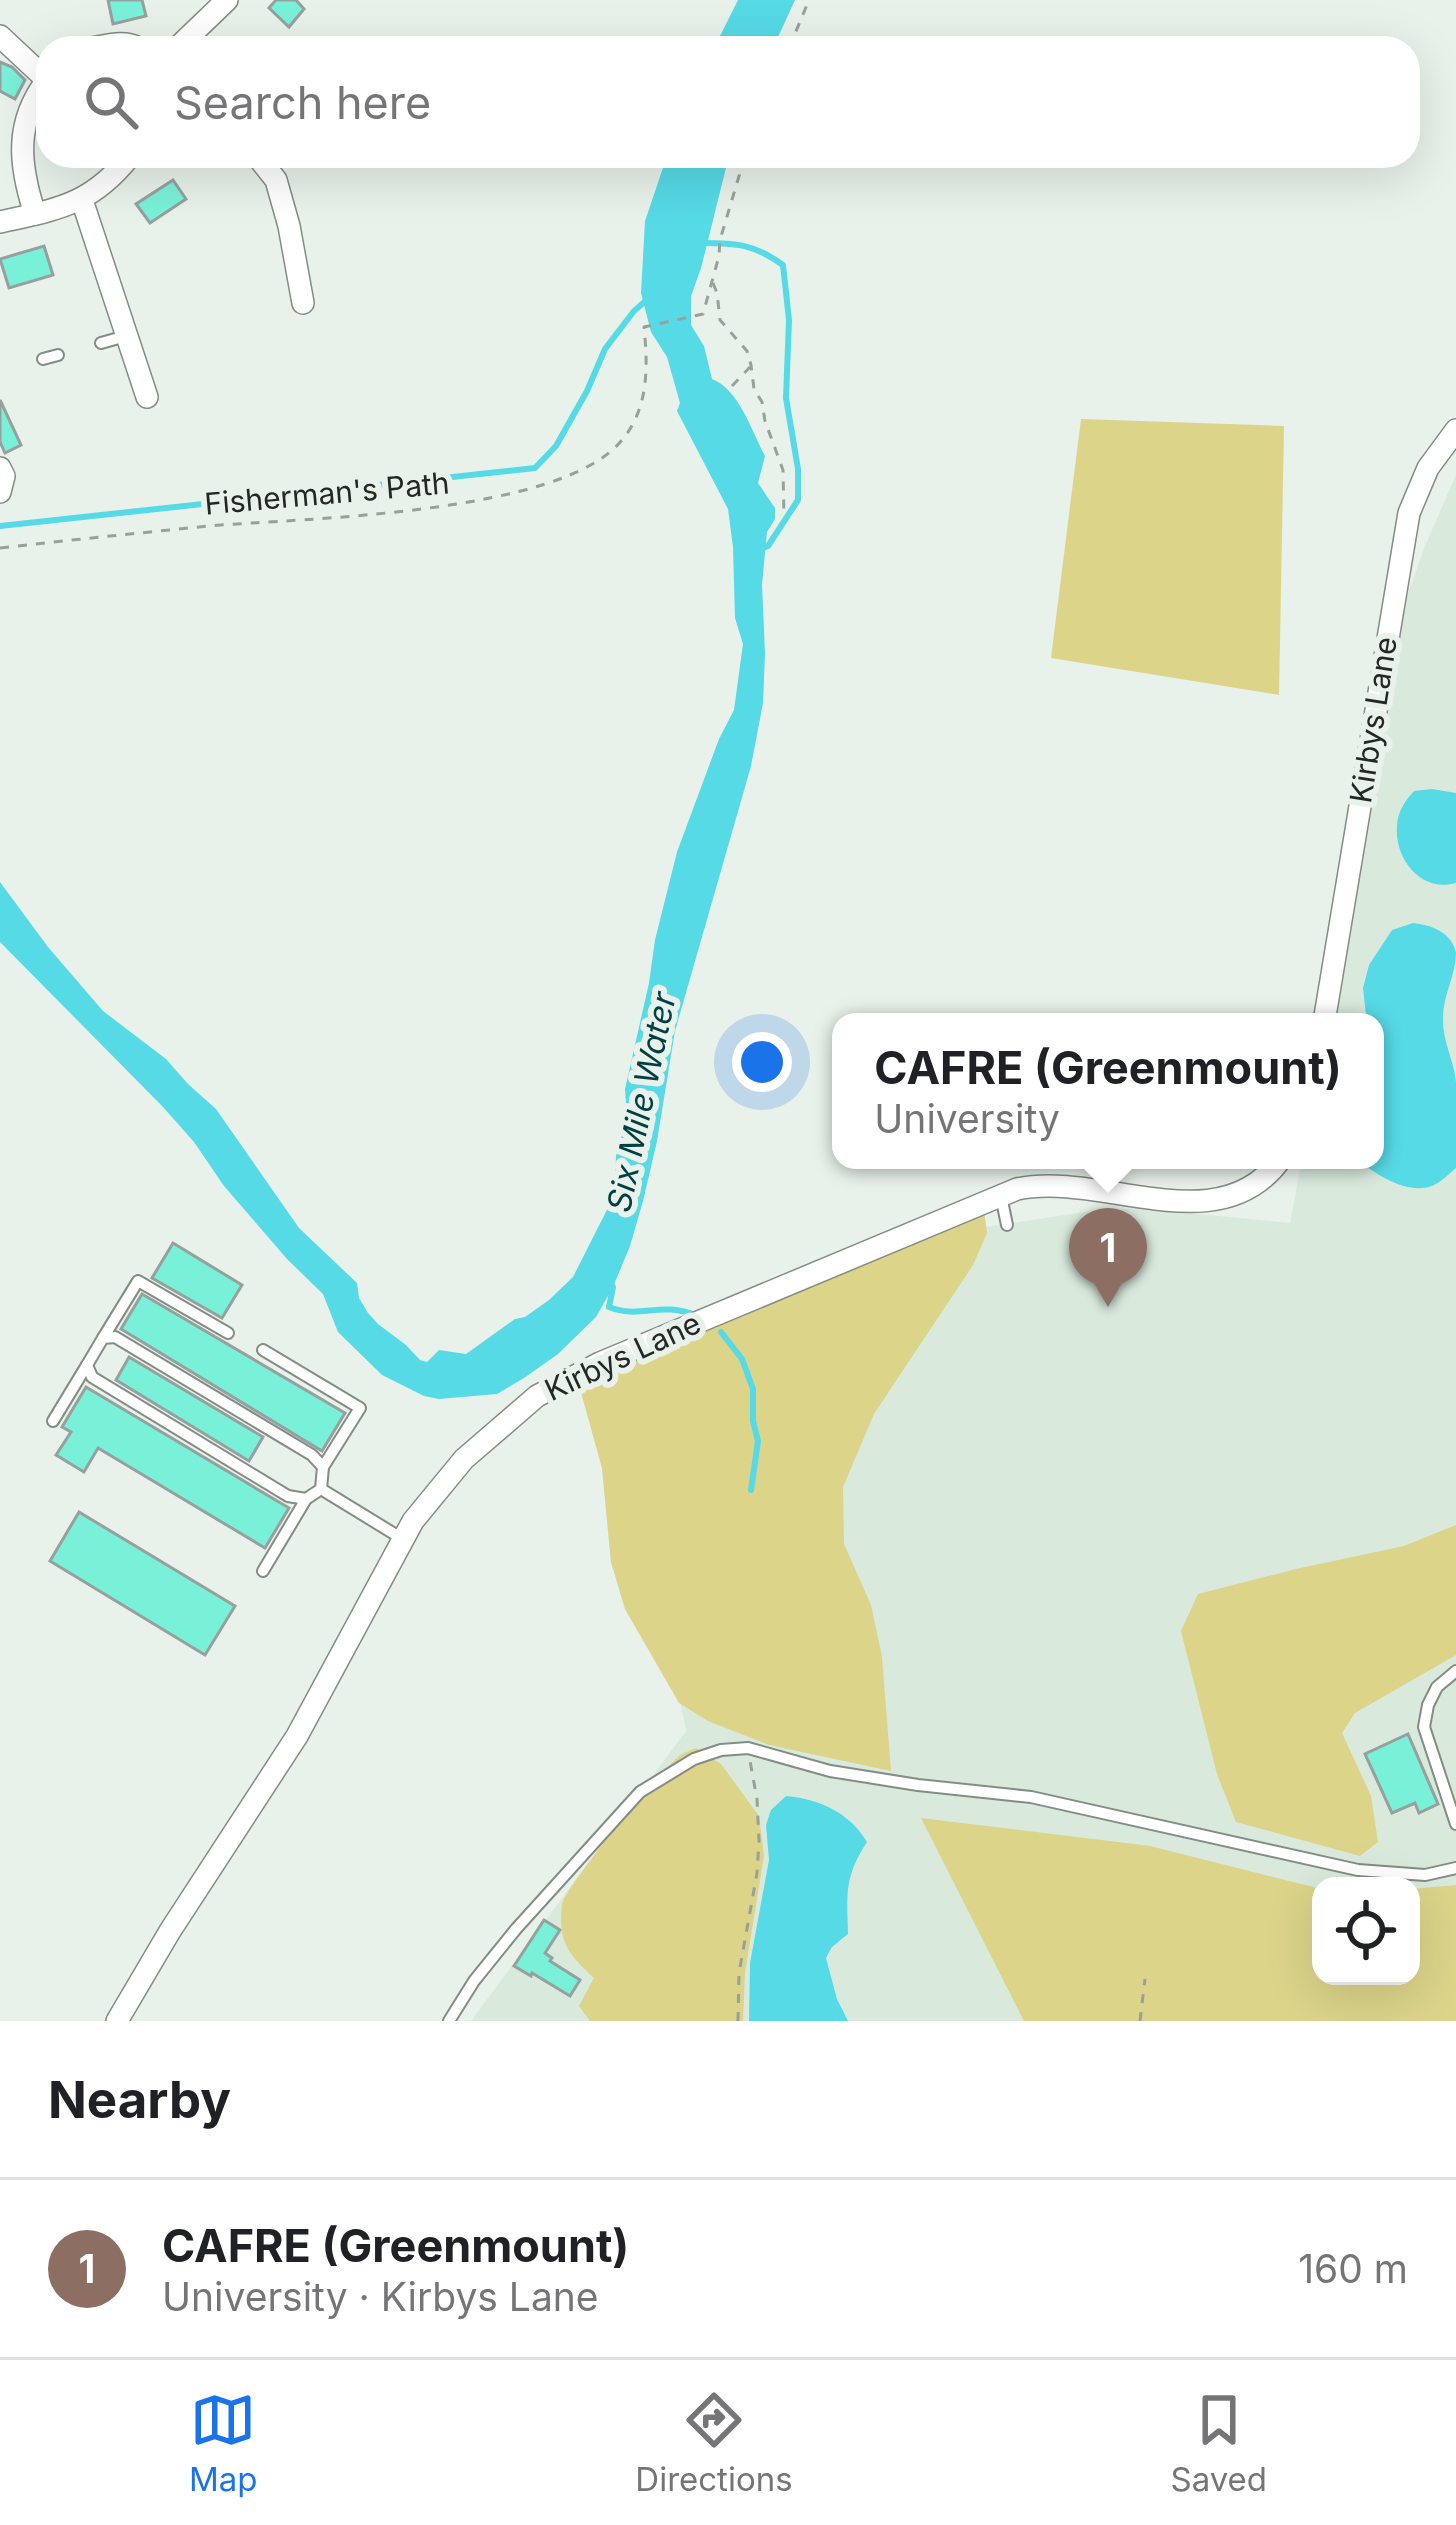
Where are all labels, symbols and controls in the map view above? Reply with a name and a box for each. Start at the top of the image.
search box [36,36,1420,168]
icon: search [78,69,144,135]
text: Search here [174,75,431,130]
street label: Fisherman's Path [203,464,451,522]
street label: Kirbys Lane [1342,634,1404,805]
water label: Six Mile Water [598,987,684,1216]
popup [832,1013,1384,1169]
your location [732,1032,792,1092]
text: CAFRE (Greenmount) [874,1040,1342,1095]
text: University [874,1095,1060,1142]
pin: 1 [1069,1208,1147,1307]
street label: Kirbys Lane [539,1304,706,1408]
map controls [1312,1877,1420,1985]
button: locate [1312,1877,1420,1985]
text: Nearby [48,2069,231,2130]
text: CAFRE (Greenmount) [162,2218,629,2273]
text: 1 [79,2245,95,2292]
text: 160 m [1298,2245,1408,2292]
text: University · Kirbys Lane [162,2273,599,2320]
tab: Map [189,2387,257,2499]
tab: Directions [635,2387,793,2499]
tab: Saved [1170,2387,1267,2499]

